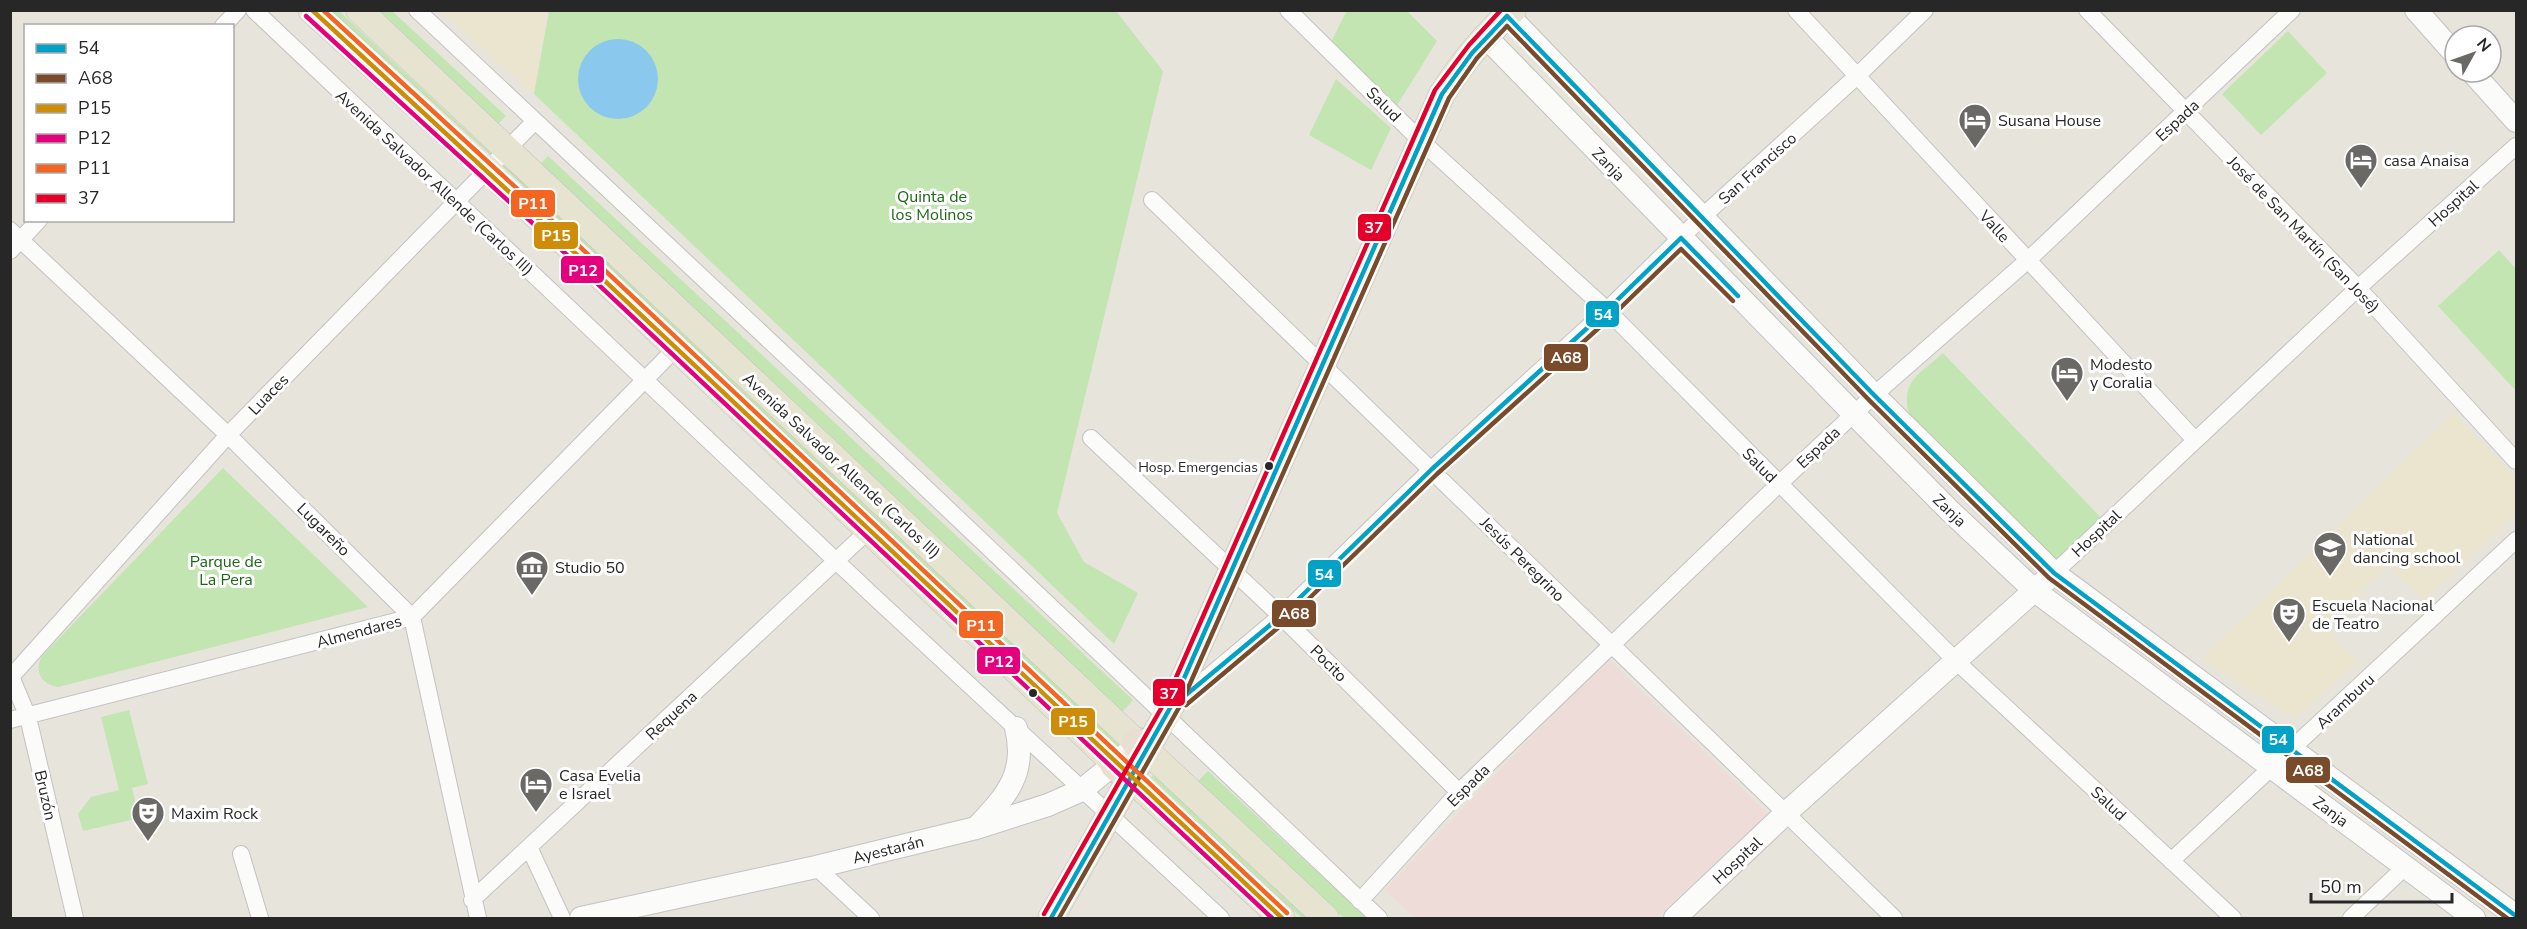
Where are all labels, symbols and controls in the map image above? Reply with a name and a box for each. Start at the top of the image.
legend [24,24,234,222]
north arrow [2443,24,2503,84]
text: N [2471,33,2496,57]
text: 54 [78,36,100,60]
text: A68 [78,66,113,90]
street label: Salud [1361,82,1406,127]
street label: Avenida Salvador Allende (Carlos III) [331,85,538,280]
street label: Espada [2151,95,2204,147]
text: P15 [78,96,111,120]
hotel icon: Susana House [1957,102,1993,149]
place label: Susana House [1998,110,2101,132]
text: P12 [78,126,111,150]
street label: San Francisco [1714,128,1802,210]
hotel icon: casa Anaisa [2343,142,2379,189]
street label: Zanja [1587,143,1630,186]
place label: casa Anaisa [2384,150,2469,172]
street label: José de San Martín (San José) [2222,151,2384,318]
text: P11 [78,156,111,180]
street label: Hospital [2424,175,2484,232]
text: 37 [78,186,100,210]
park label: Quinta de los Molinos [891,186,973,226]
line badge: P11 [510,189,556,218]
text: P11 [518,193,548,215]
street label: Valle [1973,205,2015,248]
line badge: 37 [1357,213,1392,242]
text: 37 [1364,217,1384,239]
line badge: P15 [533,221,579,250]
text: P15 [541,225,571,247]
line badge: P12 [560,255,605,284]
text: P12 [568,260,598,282]
line badge: 54 [1585,300,1620,328]
text: 54 [1593,304,1613,326]
line badge: A68 [1543,343,1589,372]
text: A68 [1550,347,1582,369]
place label: Modesto y Coralia [2090,354,2153,394]
hotel icon: Modesto y Coralia [2049,355,2085,402]
street label: Avenida Salvador Allende (Carlos III) [738,368,945,563]
street label: Luaces [244,369,294,420]
street label: Espada [1792,422,1845,474]
street label: Salud [1737,443,1782,488]
place label: Hosp. Emergencias [1138,458,1258,477]
marker: Hosp. Emergencias [1263,460,1275,472]
street label: Zanja [1928,489,1971,532]
street label: Lugareño [292,498,355,561]
street label: Hospital [2067,505,2127,562]
street label: Jesús Peregrino [1474,512,1570,607]
place label: National dancing school [2353,529,2461,569]
school or university icon: National dancing school [2312,530,2348,577]
museum icon: Studio 50 [514,549,550,596]
park label: Parque de La Pera [190,551,262,591]
place label: Studio 50 [555,557,625,579]
line badge: 54 [1307,559,1342,588]
text: 54 [1314,564,1334,586]
place label: Escuela Nacional de Teatro [2312,595,2434,635]
theatre icon: Escuela Nacional de Teatro [2271,596,2307,643]
line badge: A68 [1271,599,1317,628]
text: A68 [1278,603,1310,625]
street label: Almendares [314,610,404,654]
line badge: P11 [958,610,1004,639]
text: P11 [966,615,996,637]
street label: Pocito [1305,640,1352,687]
line badge: P12 [976,646,1021,675]
text: P12 [984,651,1014,673]
street label: Aramburu [2312,669,2380,734]
line badge: 37 [1152,678,1186,707]
text: 37 [1159,683,1179,705]
street label: Requena [641,686,702,745]
unlabelled marker [1027,687,1039,699]
line badge: P15 [1050,707,1096,736]
text: P15 [1058,711,1088,733]
line badge: 54 [2261,725,2295,754]
text: 54 [2268,729,2288,751]
line badge: A68 [2285,756,2331,784]
street label: Espada [1442,759,1495,812]
text: A68 [2292,760,2324,782]
place label: Casa Evelia e Israel [559,765,641,805]
hotel icon: Casa Evelia e Israel [518,766,554,813]
street label: Bruzón [29,768,61,822]
street label: Salud [2086,782,2131,826]
street label: Zanja [2308,791,2353,832]
theatre icon: Maxim Rock [130,795,166,842]
place label: Maxim Rock [171,803,259,825]
street label: Ayestarán [850,830,926,869]
street label: Hospital [1708,832,1768,889]
scale bar [2311,866,2452,904]
text: 50 m [2320,875,2362,899]

